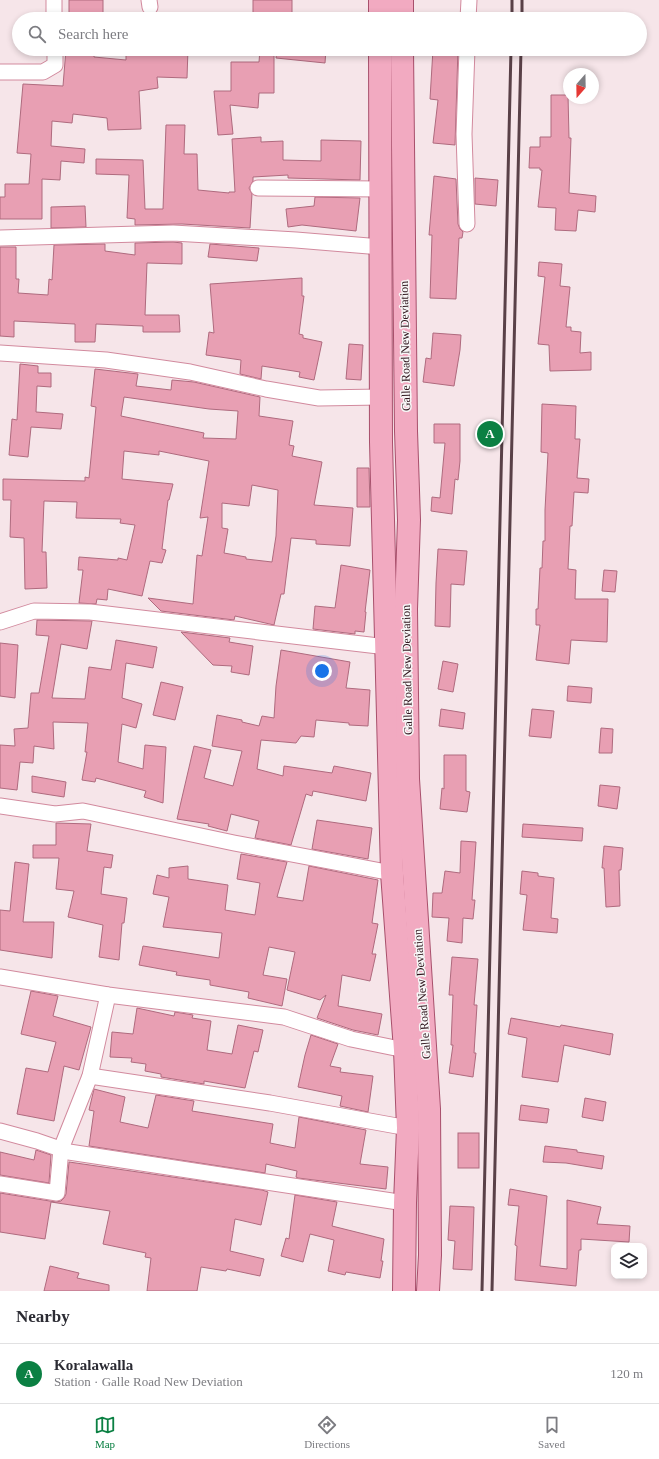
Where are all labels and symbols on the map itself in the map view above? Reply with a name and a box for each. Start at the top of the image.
north arrow [563,68,599,104]
street label: Galle Road New Deviation [397,281,413,411]
pin: A [477,419,503,449]
street label: Galle Road New Deviation [399,605,415,735]
your location [312,661,332,681]
street label: Galle Road New Deviation [410,929,434,1059]

